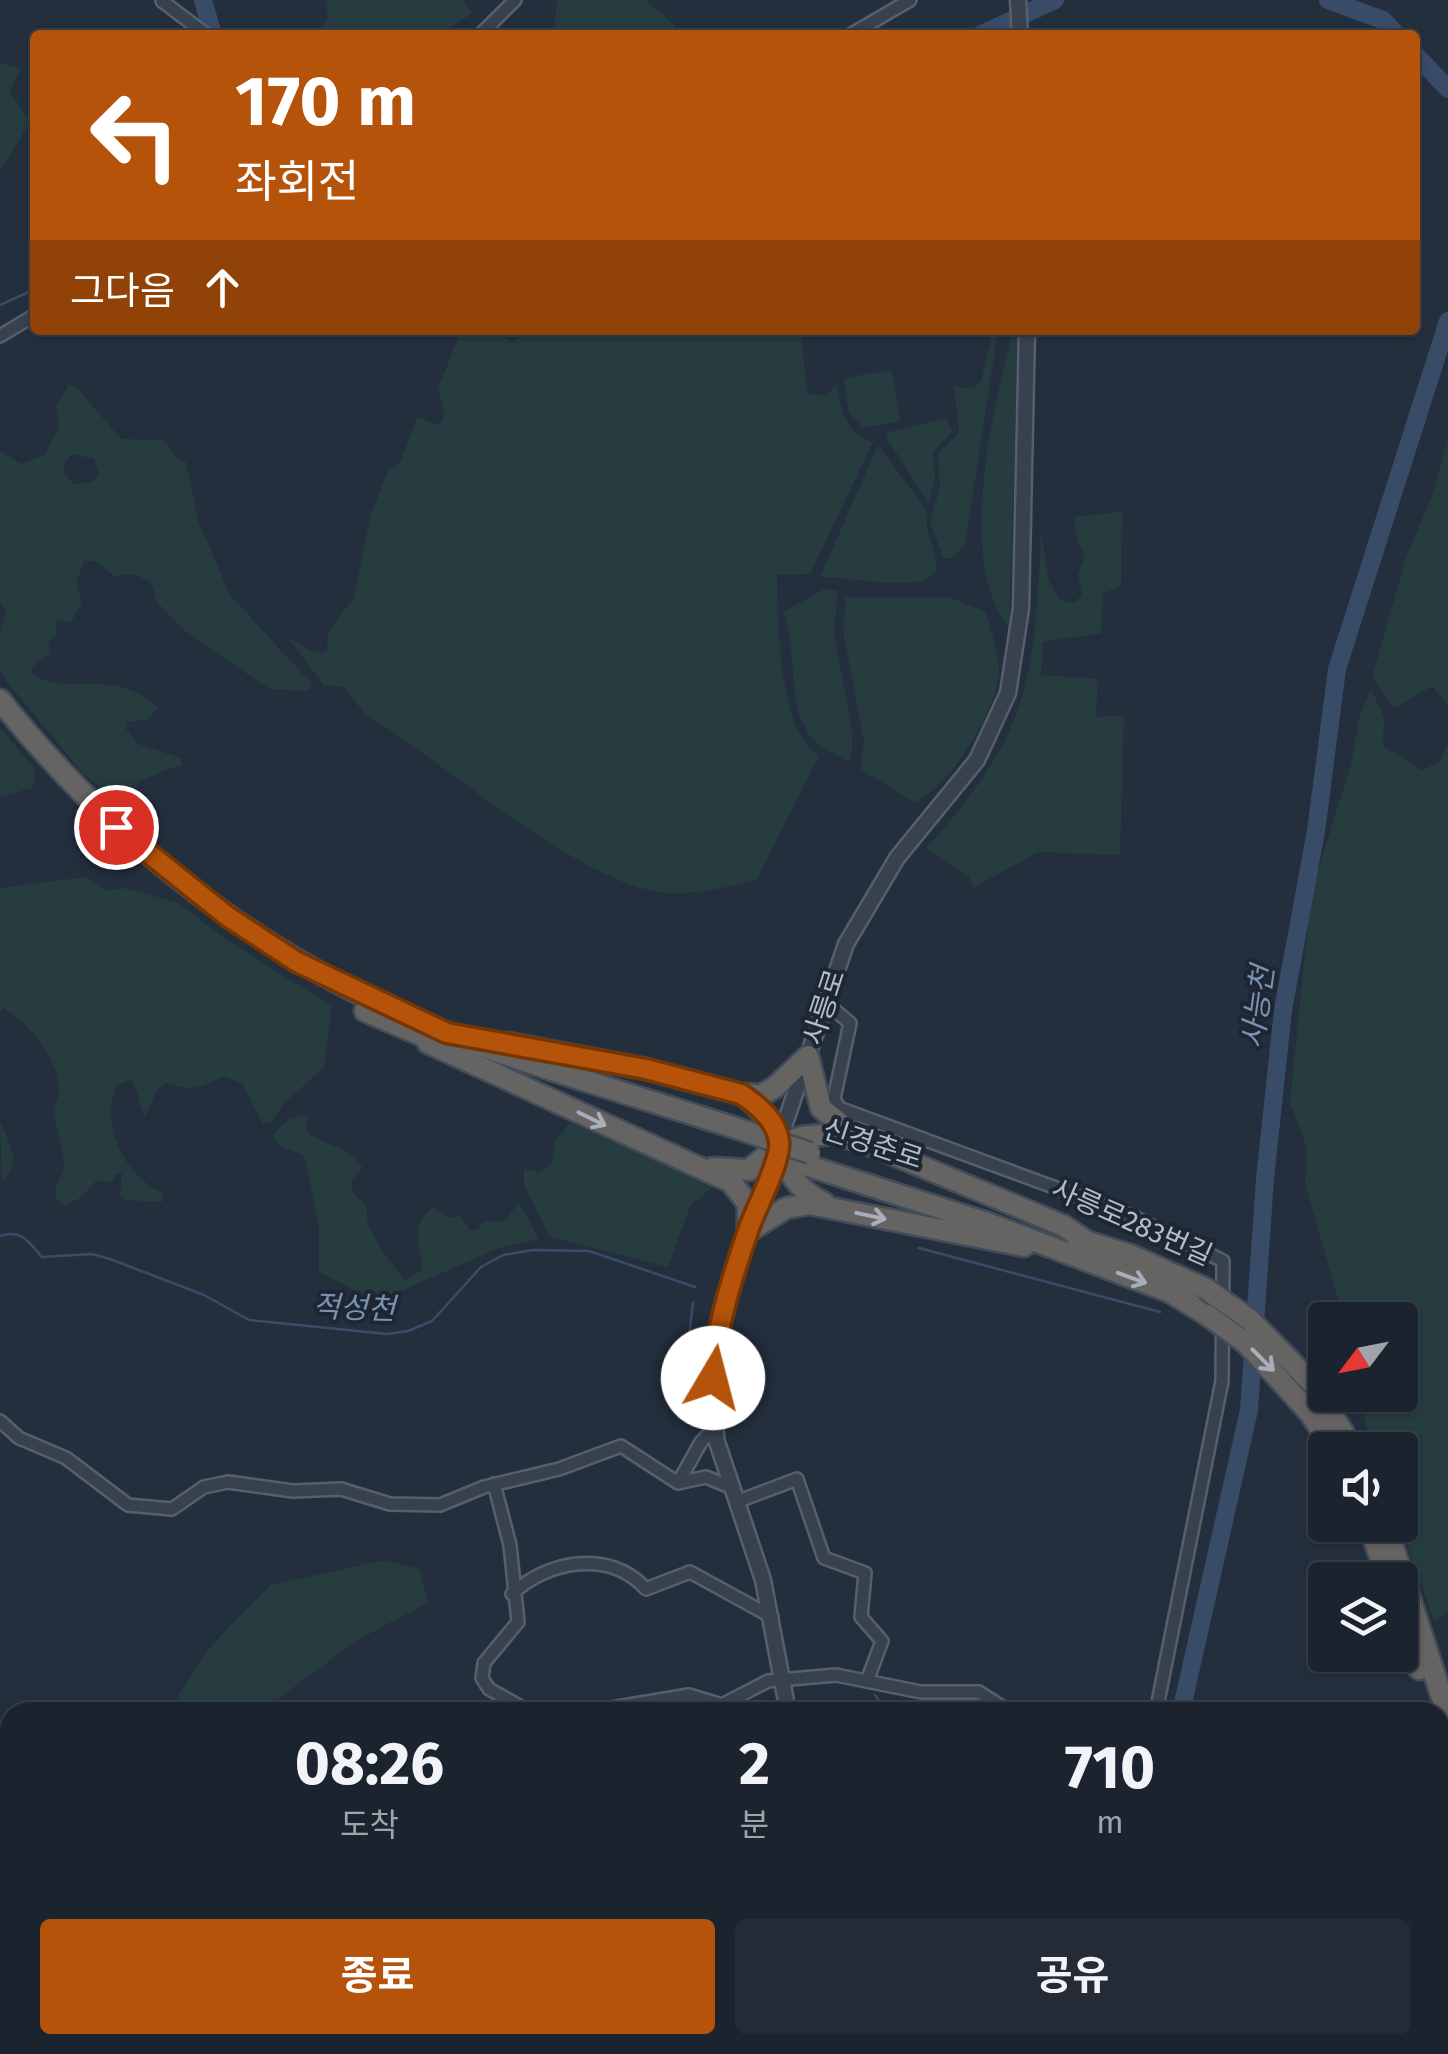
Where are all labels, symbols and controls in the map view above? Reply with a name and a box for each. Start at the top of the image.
text: 170 m [235,60,416,144]
icon: left [70,70,200,200]
text: 좌회전 [235,155,359,209]
icon: ahead [195,260,250,315]
text: 그다음 [70,268,175,314]
pin [74,785,159,870]
icon: arrive [89,800,144,855]
water label: 사능천 [1234,960,1282,1051]
street label: 사릉로 [796,965,852,1049]
one-way arrow [576,1110,606,1129]
street label: 신경춘로 [819,1112,927,1176]
street label: 사릉로283번길 [1047,1172,1217,1272]
one-way arrow [854,1208,886,1226]
one-way arrow [1115,1270,1146,1288]
water label: 적성천 [312,1289,399,1328]
north arrow [1308,1302,1418,1412]
map controls [1308,1302,1418,1672]
position arrow [661,1326,765,1430]
one-way arrow [1250,1347,1274,1371]
button: sound [1308,1432,1418,1542]
button: layers [1308,1562,1418,1672]
text: 08:26 [295,1728,444,1800]
text: 2 [739,1728,770,1800]
text: 710 [1065,1732,1155,1804]
text: m [1096,1803,1124,1841]
text: 도착 [340,1806,399,1844]
text: 분 [740,1806,769,1844]
button: 종료 [40,1919,715,2034]
button: 공유 [735,1919,1410,2034]

